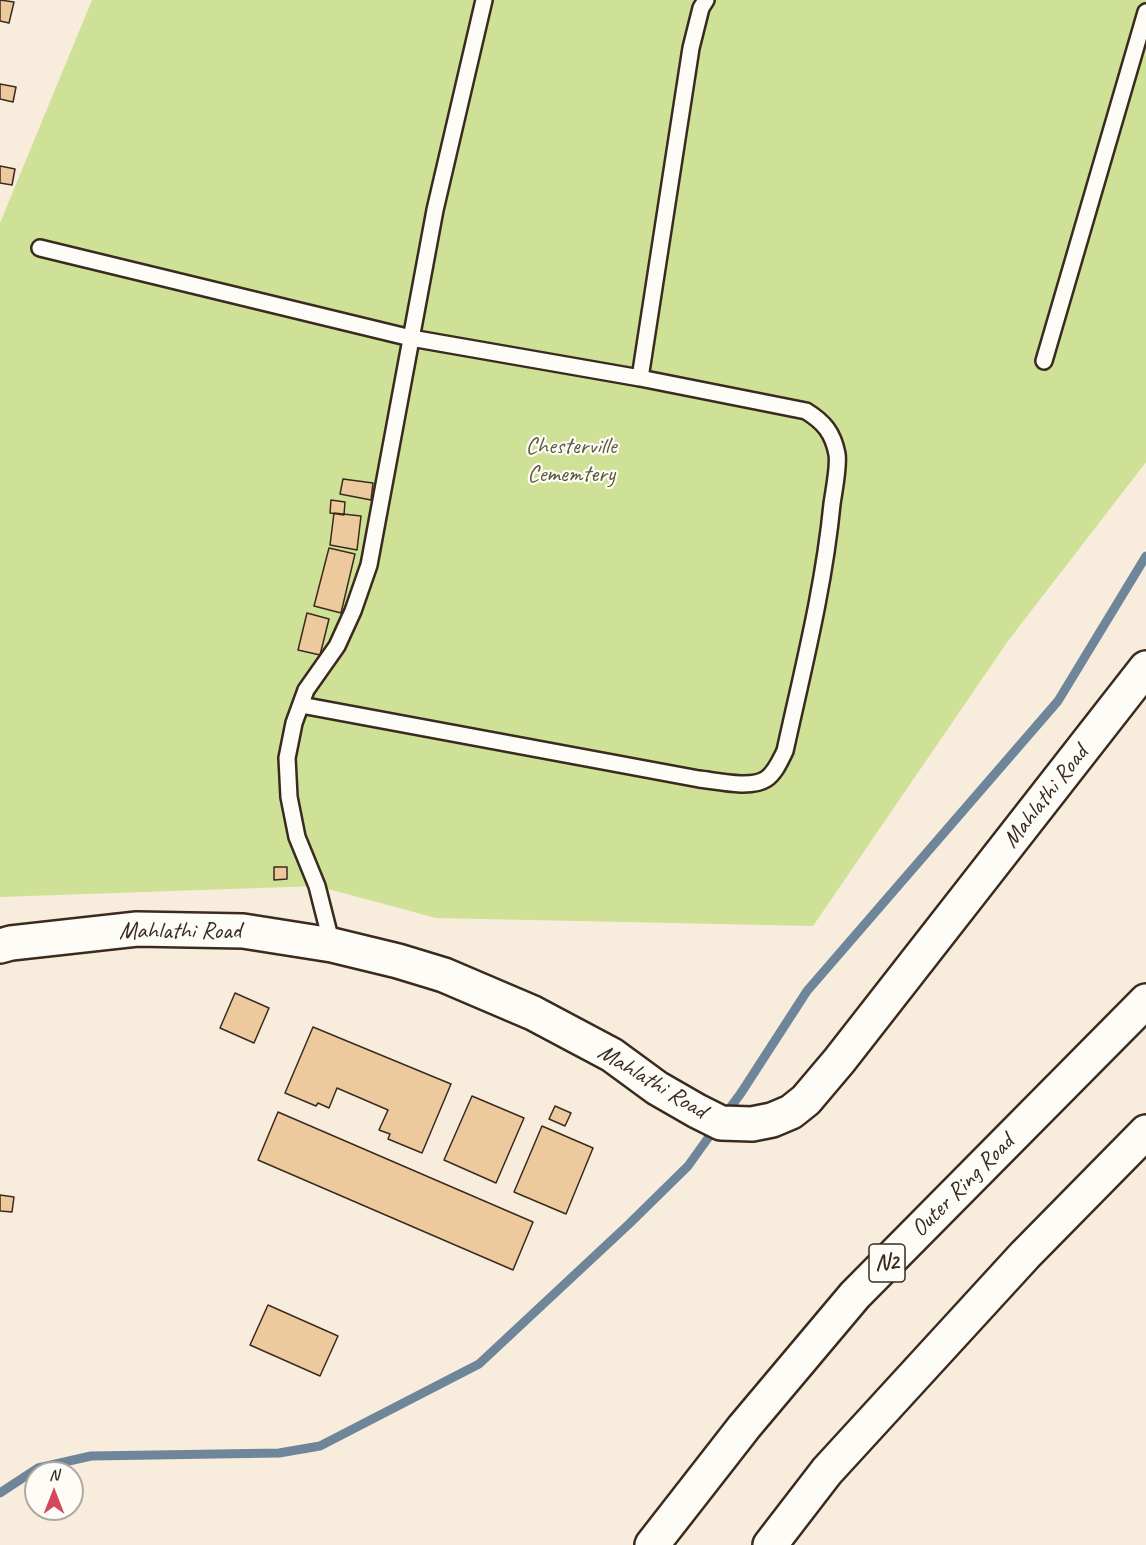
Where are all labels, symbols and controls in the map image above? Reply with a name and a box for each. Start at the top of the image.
park label: Chesterville Cememtery [525,433,617,489]
street label: Mahlathi Road [997,740,1095,854]
street label: Mahlathi Road [119,918,241,946]
street label: Mahlathi Road [592,1038,712,1126]
street label: Outer Ring Road [906,1129,1020,1243]
road number: N2 [869,1244,905,1282]
north arrow [24,1461,84,1521]
text: N [49,1465,59,1485]

